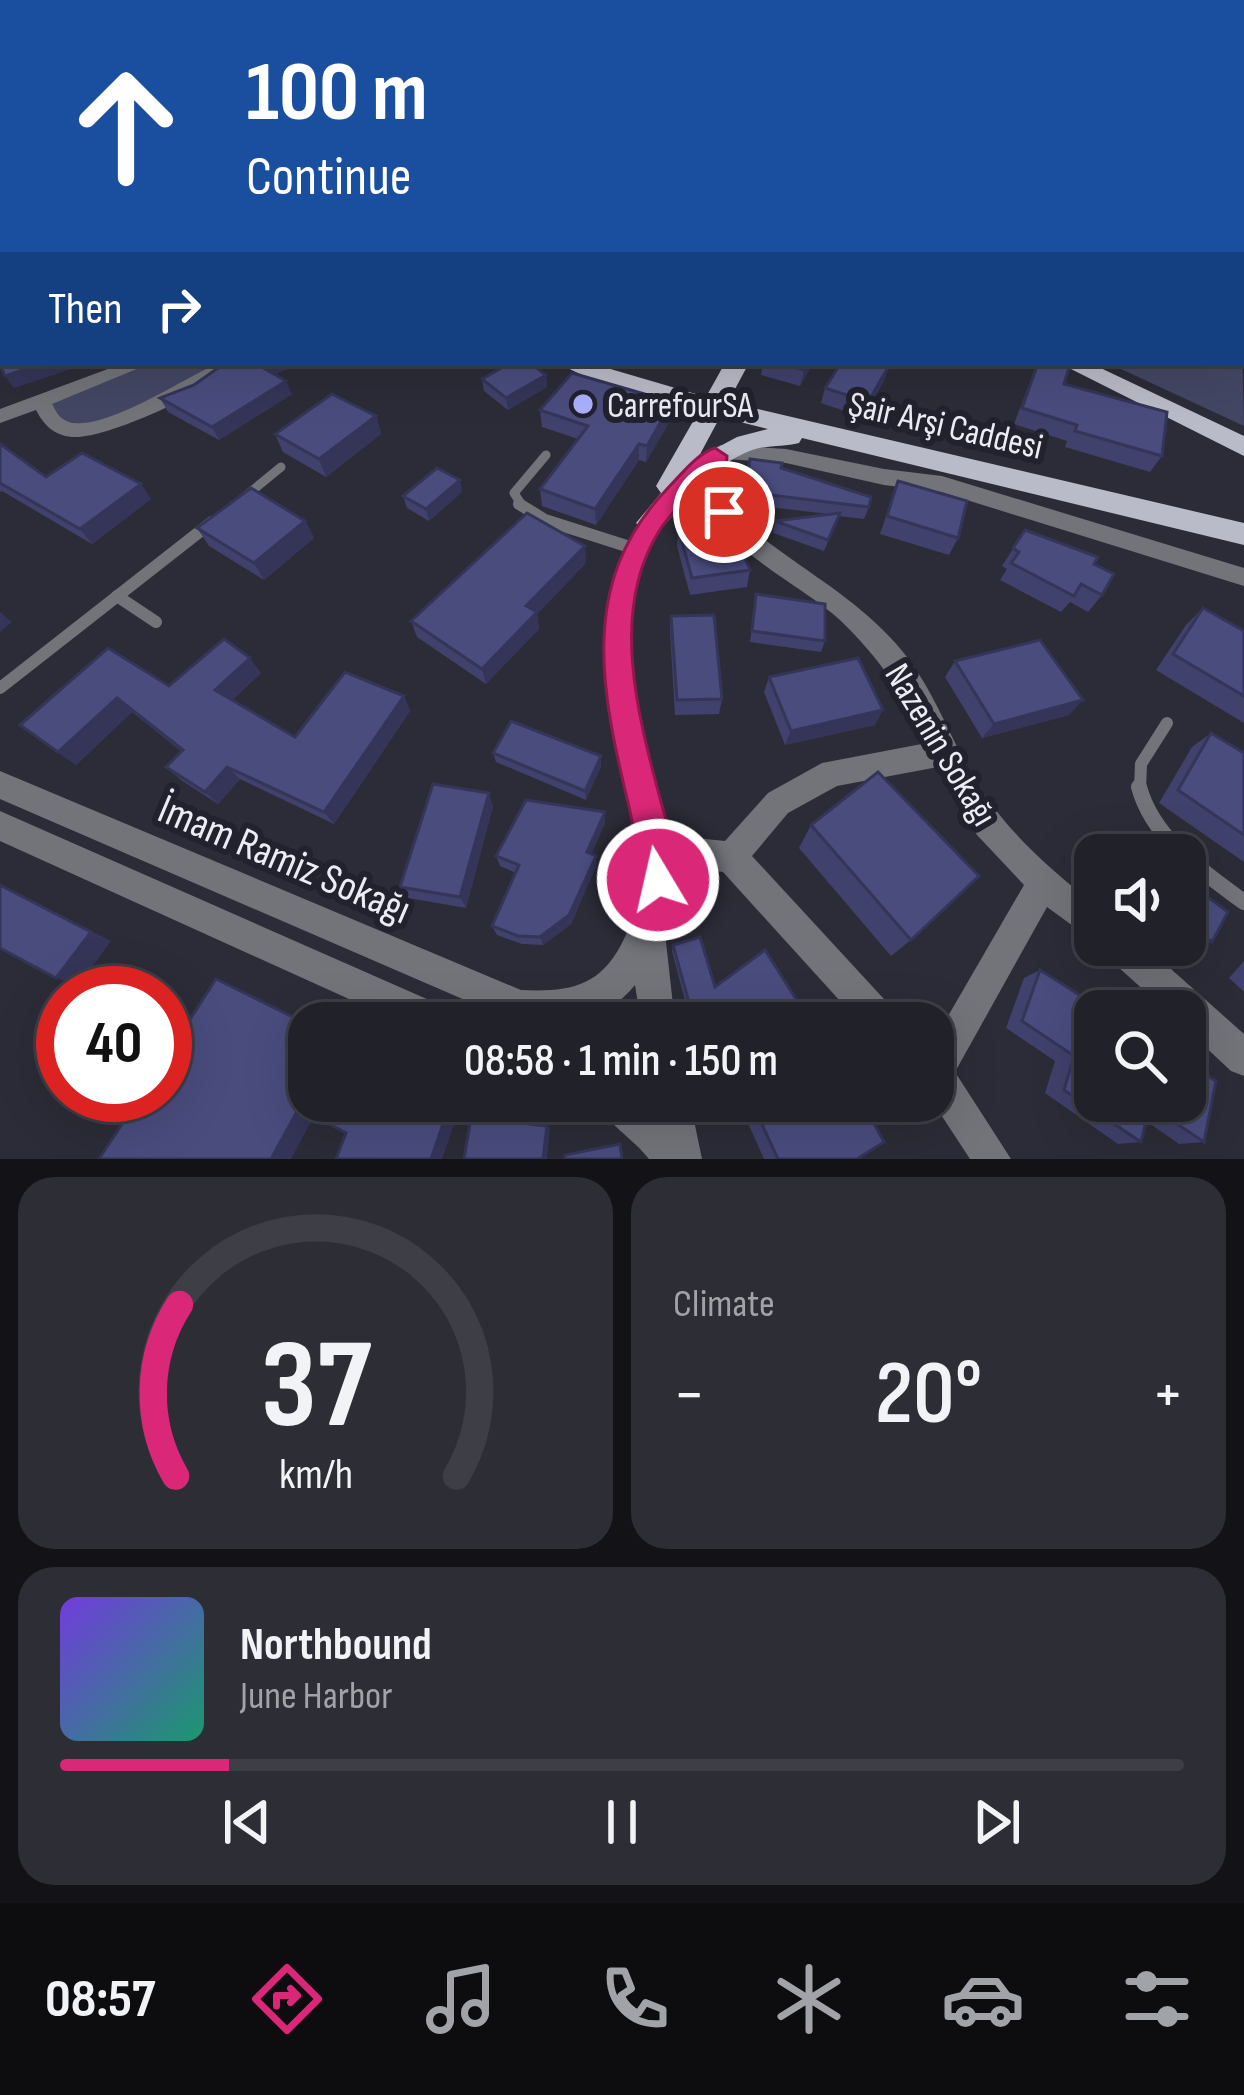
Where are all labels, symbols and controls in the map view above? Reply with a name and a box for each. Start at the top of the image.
text: 100 m [246,43,428,144]
icon: ahead [48,48,204,204]
text: Continue [246,145,412,210]
icon: right [146,276,212,342]
text: Then [48,282,122,337]
street label: Şair Arşi Caddesi [844,383,1047,470]
place label: CarrefourSA [607,385,754,428]
marker: CarrefourSA [570,391,596,417]
pin [673,461,775,563]
icon: arrive [691,479,757,545]
street label: Nazenin Sokağı [875,656,1005,834]
street label: İmam Ramiz Sokağı [150,784,418,936]
position arrow [595,817,721,943]
map controls [1074,834,1206,1122]
button: sound [1074,834,1206,966]
speed limit sign: 40 [36,966,192,1122]
button: search [1074,990,1206,1122]
text: 08:58 · 1 min · 150 m [464,1034,778,1089]
text: Climate [673,1281,775,1328]
text: 37 [260,1313,371,1462]
text: 20° [875,1341,982,1449]
text: − [673,1356,705,1435]
text: + [1152,1356,1184,1435]
text: km/h [278,1449,353,1501]
text: Northbound [240,1618,432,1673]
text: June Harbor [240,1673,392,1720]
icon: previous [214,1789,280,1855]
icon: pause [589,1789,655,1855]
icon: next [964,1789,1030,1855]
icon: directions [245,1957,329,2041]
icon: music [419,1957,503,2041]
icon: phone [593,1957,677,2041]
icon: climate [767,1957,851,2041]
icon: car [941,1957,1025,2041]
icon: filters [1115,1957,1199,2041]
text: 08:57 [45,1967,155,2032]

